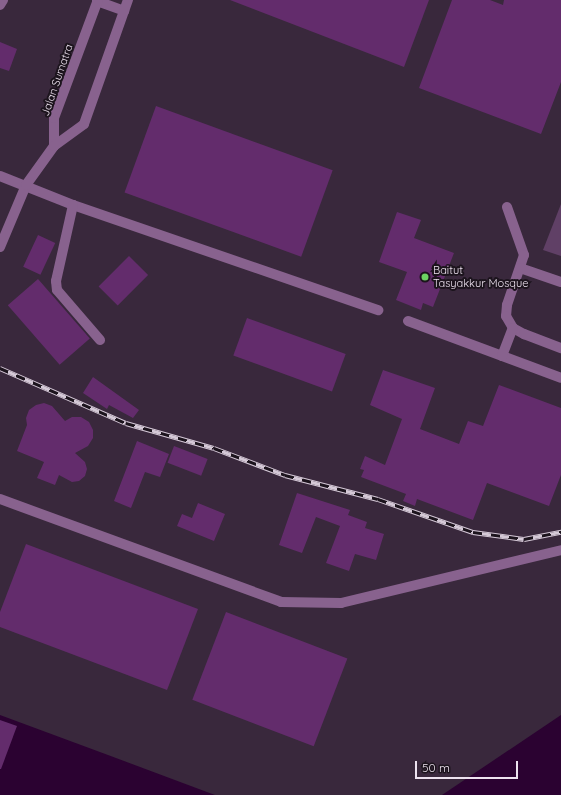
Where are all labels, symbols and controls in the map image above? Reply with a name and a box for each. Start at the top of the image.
street label: Jalan Sumatra [39,42,75,118]
place label: Baitut Tasyakkur Mosque [433,264,528,290]
marker: Baitut Tasyakkur Mosque [420,272,430,282]
scale bar [417,753,520,779]
text: 50 m [422,760,450,775]

